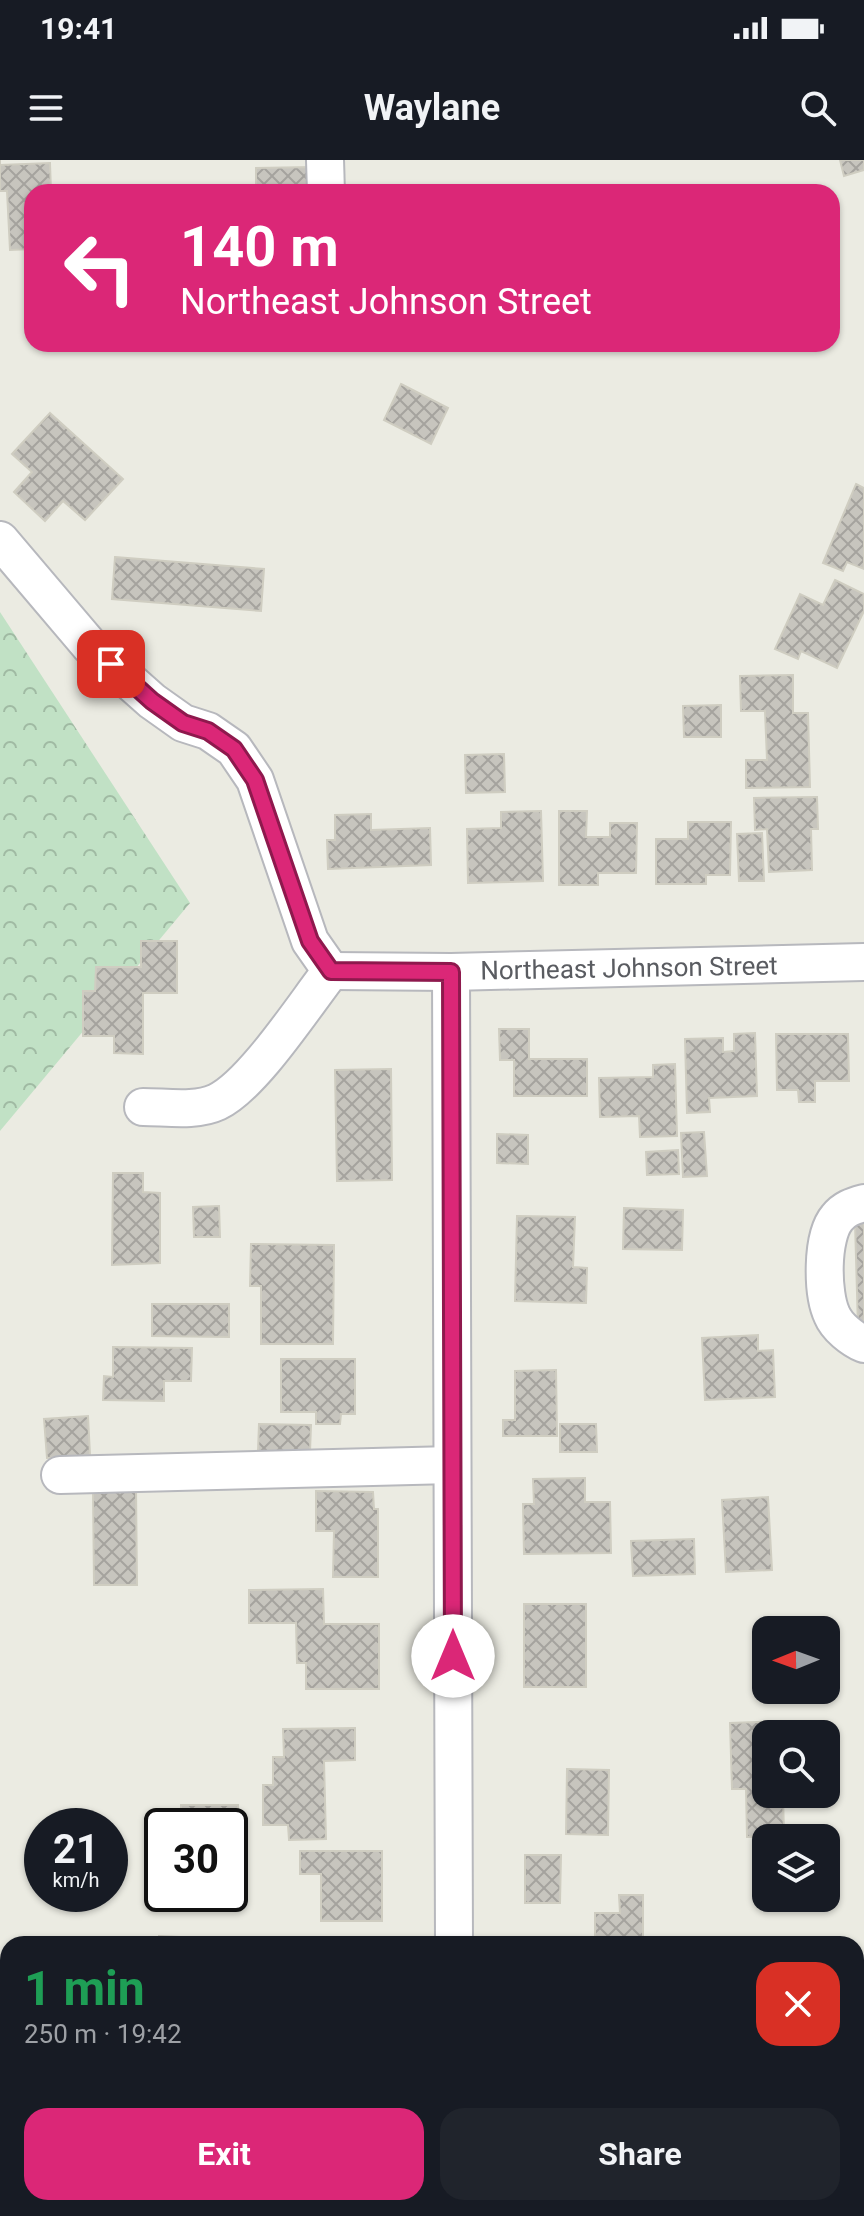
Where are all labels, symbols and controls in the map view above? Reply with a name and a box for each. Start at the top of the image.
text: 19:41 [40,11,117,46]
icon: menu [24,86,68,130]
icon: search [796,86,840,130]
text: Waylane [364,87,500,129]
text: 140 m [180,214,339,280]
icon: left [48,216,152,320]
text: Northeast Johnson Street [180,281,592,323]
pin [77,630,145,698]
icon: arrive [89,642,133,686]
street label: Northeast Johnson Street [480,950,778,986]
position arrow [411,1614,495,1698]
north arrow [752,1616,840,1704]
map controls [752,1616,840,1912]
button: search [752,1720,840,1808]
speed limit sign: 30 [144,1808,248,1912]
button: layers [752,1824,840,1912]
text: 21 [53,1826,99,1873]
text: km/h [53,1868,99,1892]
text: 1 min [24,1960,145,2017]
button: close [756,1962,840,2046]
text: 250 m · 19:42 [24,2019,182,2049]
button: Exit [24,2108,424,2200]
button: Share [440,2108,840,2200]

